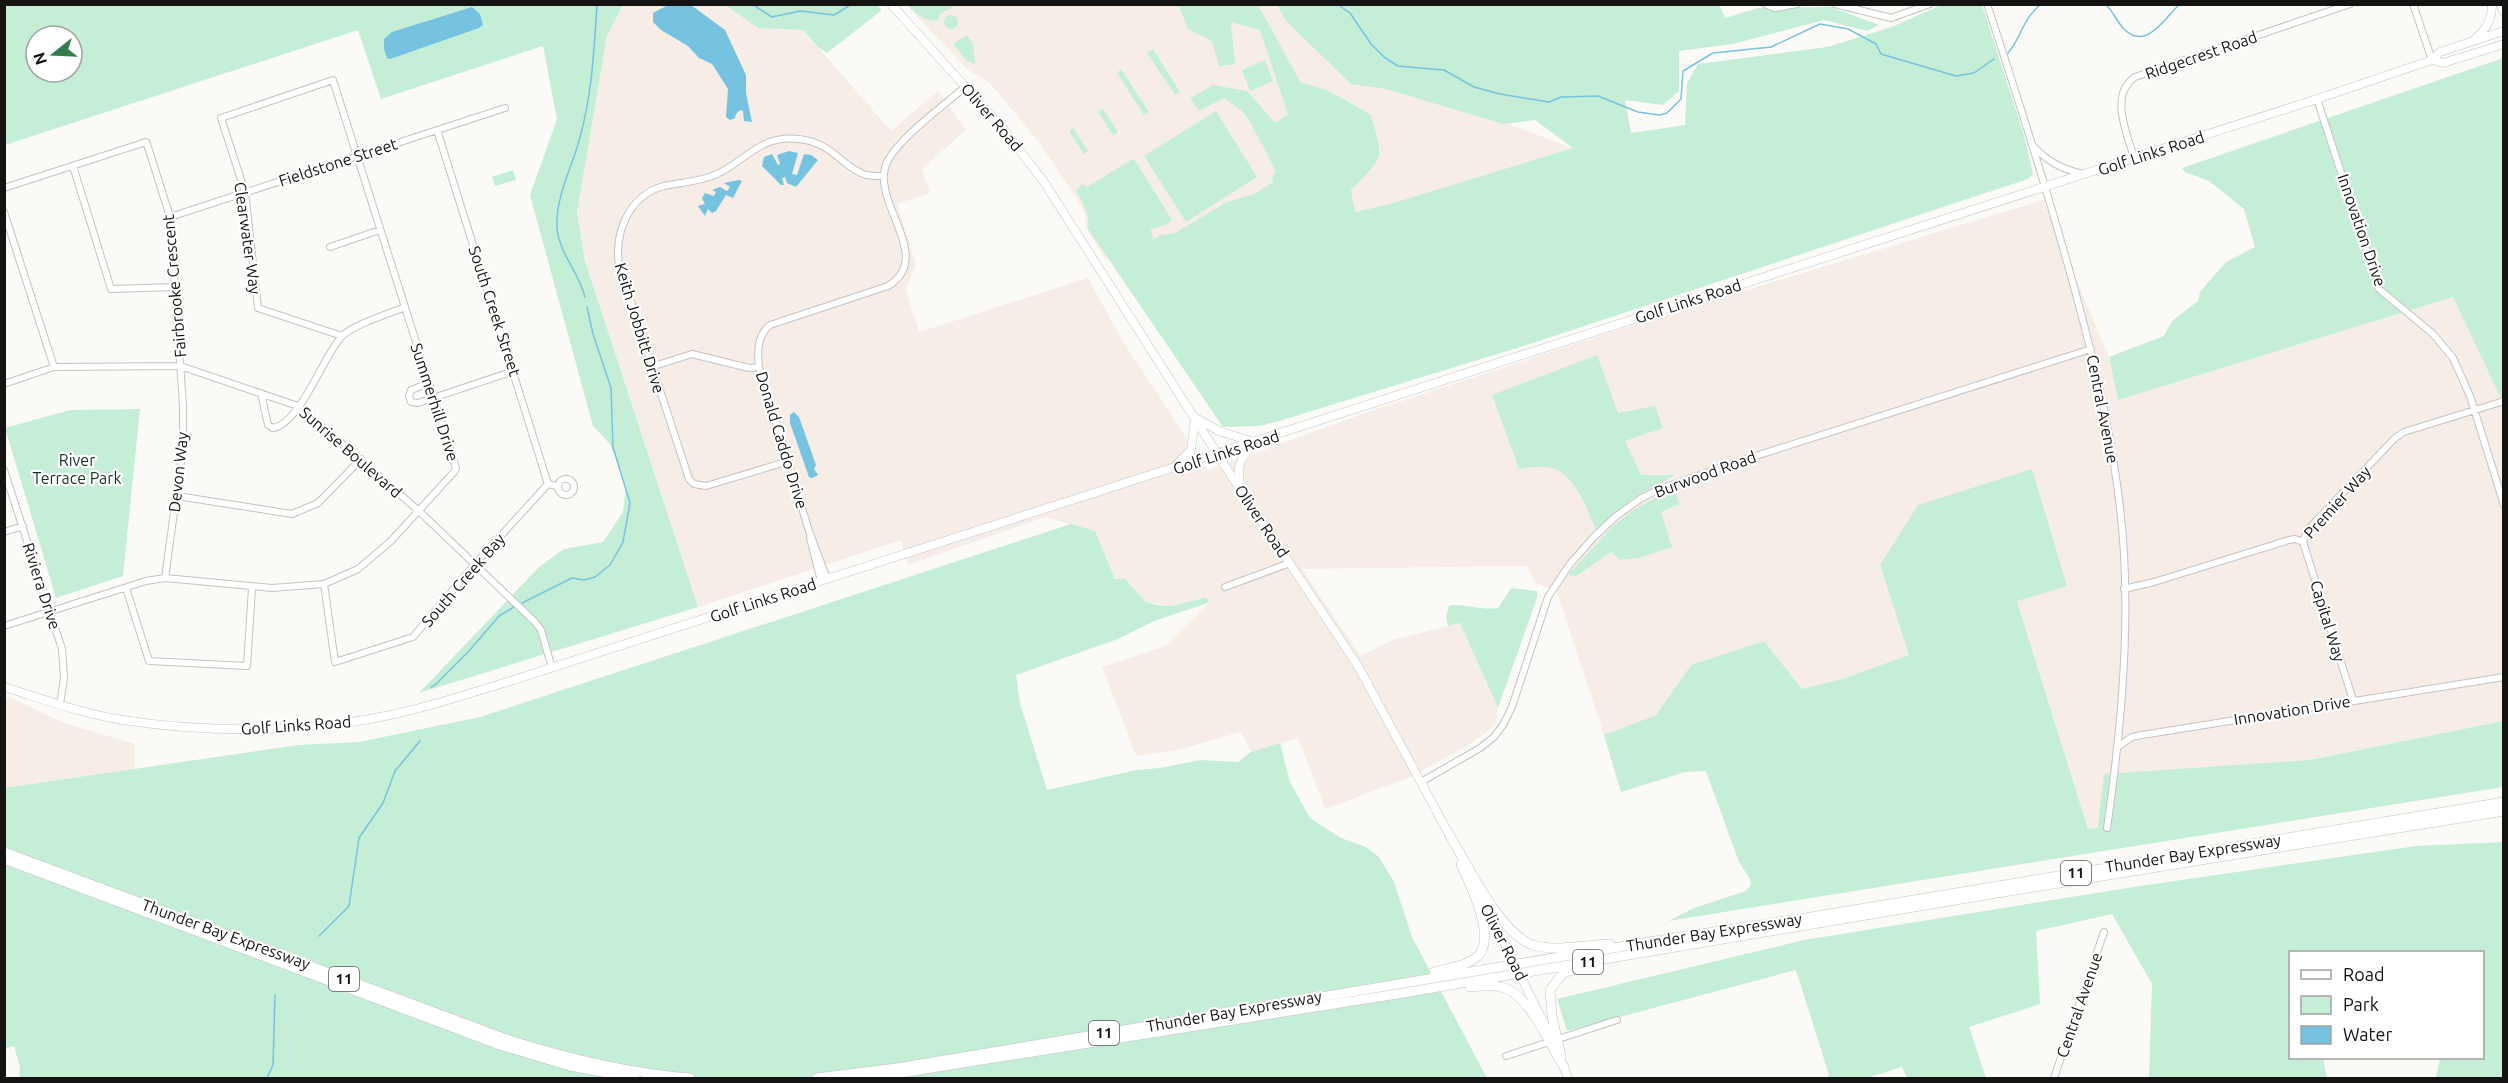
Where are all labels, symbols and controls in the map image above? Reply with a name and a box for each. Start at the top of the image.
north arrow [24,24,84,84]
street label: Ridgecrest Road [2143,27,2259,83]
text: N [29,50,50,67]
street label: Oliver Road [958,80,1026,154]
street label: Golf Links Road [2096,127,2206,179]
street label: Fieldstone Street [276,134,400,190]
street label: Innovation Drive [2334,171,2390,289]
street label: Clearwater Way [231,181,265,296]
street label: Fairbrooke Crescent [159,213,189,358]
street label: South Creek Street [465,244,525,379]
street label: Keith Jobbitt Drive [612,261,668,395]
street label: Golf Links Road [1633,275,1743,327]
street label: Summerhill Drive [407,341,463,463]
street label: Central Avenue [2084,353,2122,465]
street label: Donald Caddo Drive [753,369,811,511]
street label: Sunrise Boulevard [296,403,406,501]
street label: Golf Links Road [1171,426,1281,478]
street label: Devon Way [165,431,191,513]
street label: Burwood Road [1652,447,1758,501]
park label: River Terrace Park [33,451,121,487]
street label: Premier Way [2300,462,2374,542]
street label: Oliver Road [1231,481,1293,561]
street label: South Creek Bay [418,530,508,630]
street label: Riviera Drive [20,540,64,632]
street label: Golf Links Road [708,574,818,626]
street label: Capital Way [2307,578,2349,664]
street label: Innovation Drive [2232,692,2352,728]
street label: Golf Links Road [240,712,352,738]
street label: Thunder Bay Expressway [2104,830,2282,876]
road number: 11 [2061,861,2091,885]
street label: Thunder Bay Expressway [139,895,313,973]
street label: Oliver Road [1477,901,1531,983]
street label: Thunder Bay Expressway [1625,909,1803,955]
road number: 11 [1573,950,1603,974]
street label: Central Avenue [2053,950,2105,1060]
legend [2289,951,2484,1059]
text: Road [2343,964,2385,984]
road number: 11 [329,967,359,991]
street label: Thunder Bay Expressway [1145,987,1323,1035]
text: Park [2343,994,2379,1014]
road number: 11 [1089,1021,1119,1045]
text: Water [2343,1024,2393,1044]

